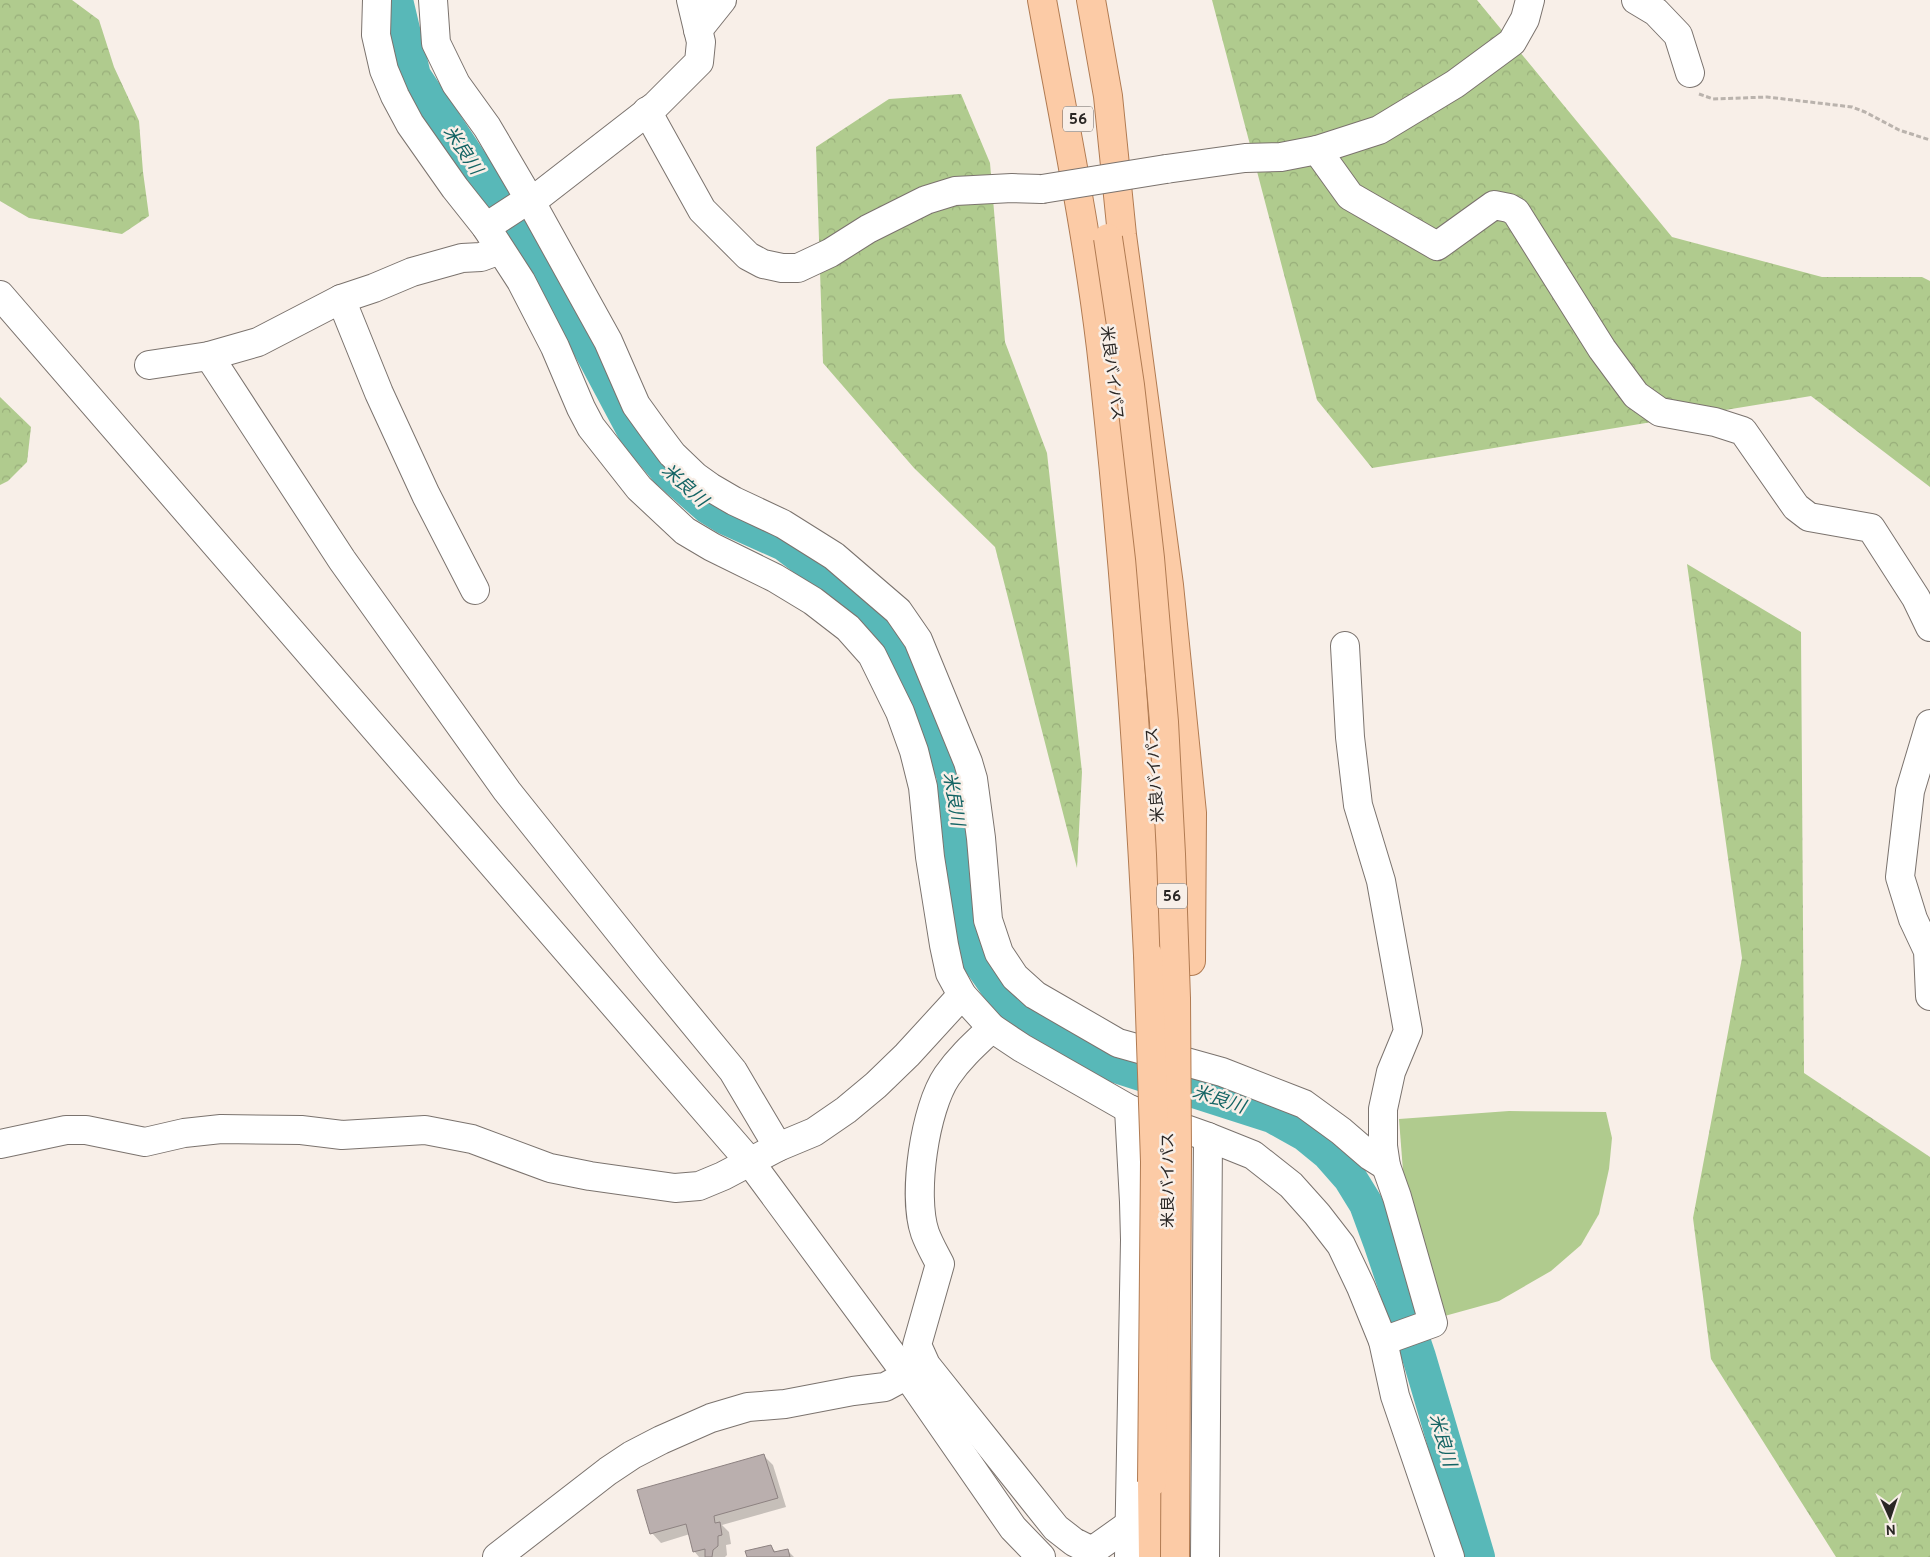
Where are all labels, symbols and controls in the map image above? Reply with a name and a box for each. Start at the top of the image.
road number: 56 [1063,106,1093,132]
water label: 米良川 [437,122,488,181]
street label: 米良バイパス [1095,325,1127,422]
water label: 米良川 [656,460,713,514]
street label: 米良バイパス [1143,726,1169,823]
water label: 米良川 [937,771,968,830]
road number: 56 [1157,884,1187,908]
water label: 米良川 [1189,1081,1250,1120]
street label: 米良バイパス [1159,1132,1179,1228]
water label: 米良川 [1423,1411,1461,1471]
north arrow [1865,1492,1915,1542]
text: N [1885,1520,1896,1537]

